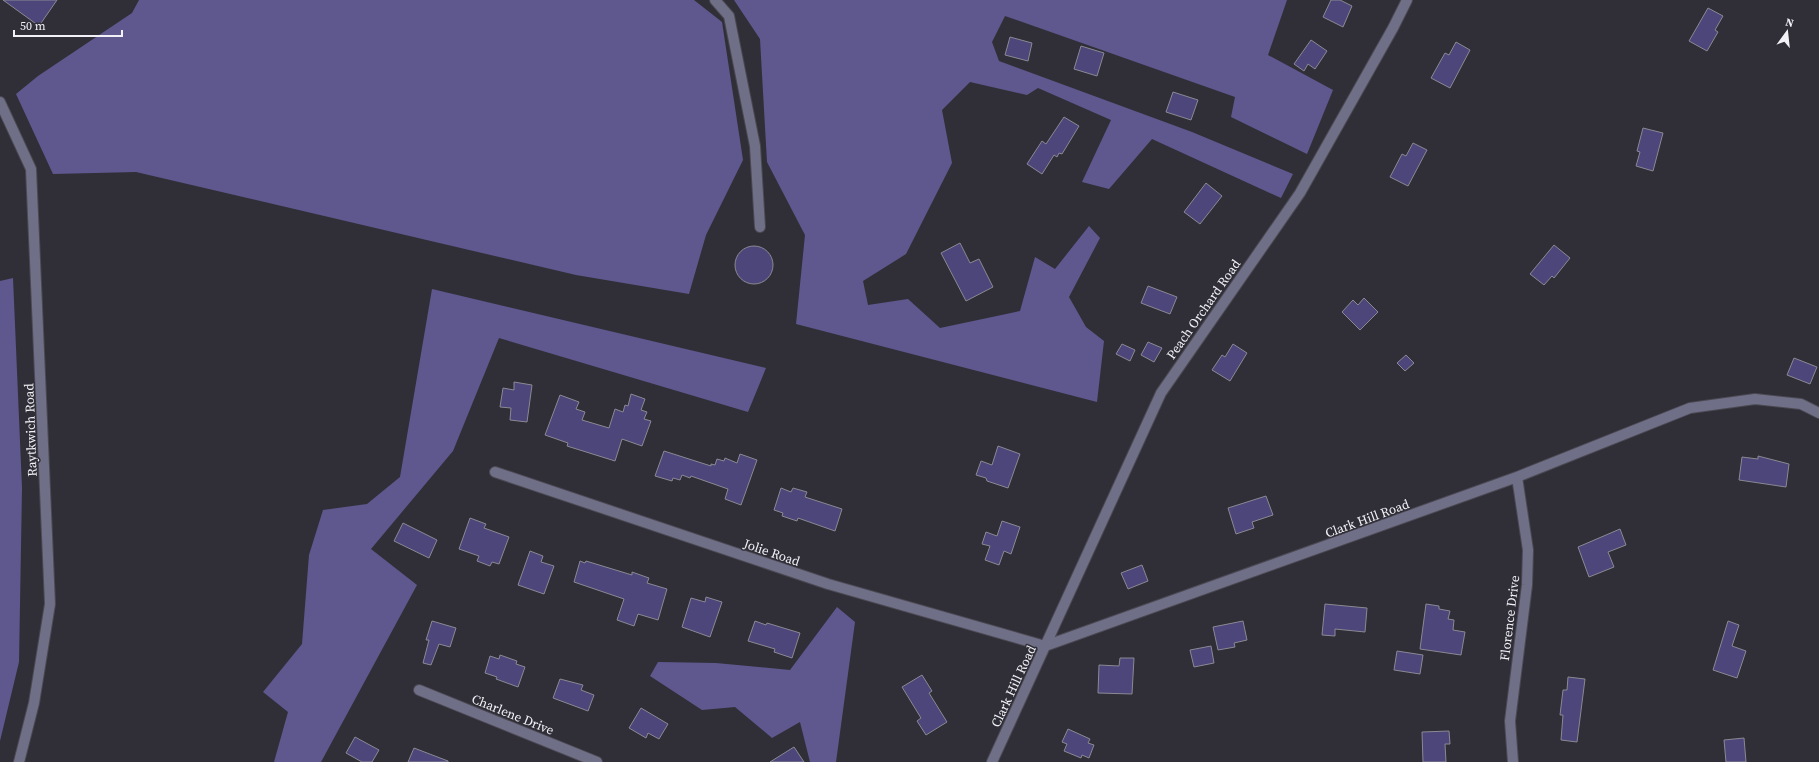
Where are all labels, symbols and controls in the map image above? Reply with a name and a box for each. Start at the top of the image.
scale bar [14,12,122,38]
north arrow [1767,12,1807,52]
text: N [1784,15,1795,31]
text: 50 m [20,18,46,34]
street label: Peach Orchard Road [1163,256,1245,362]
street label: Raytkwich Road [20,382,41,477]
street label: Clark Hill Road [1323,495,1412,542]
street label: Jolie Road [740,535,803,570]
street label: Florence Drive [1496,574,1523,662]
street label: Clark Hill Road [987,642,1040,730]
street label: Charlene Drive [469,690,557,739]

